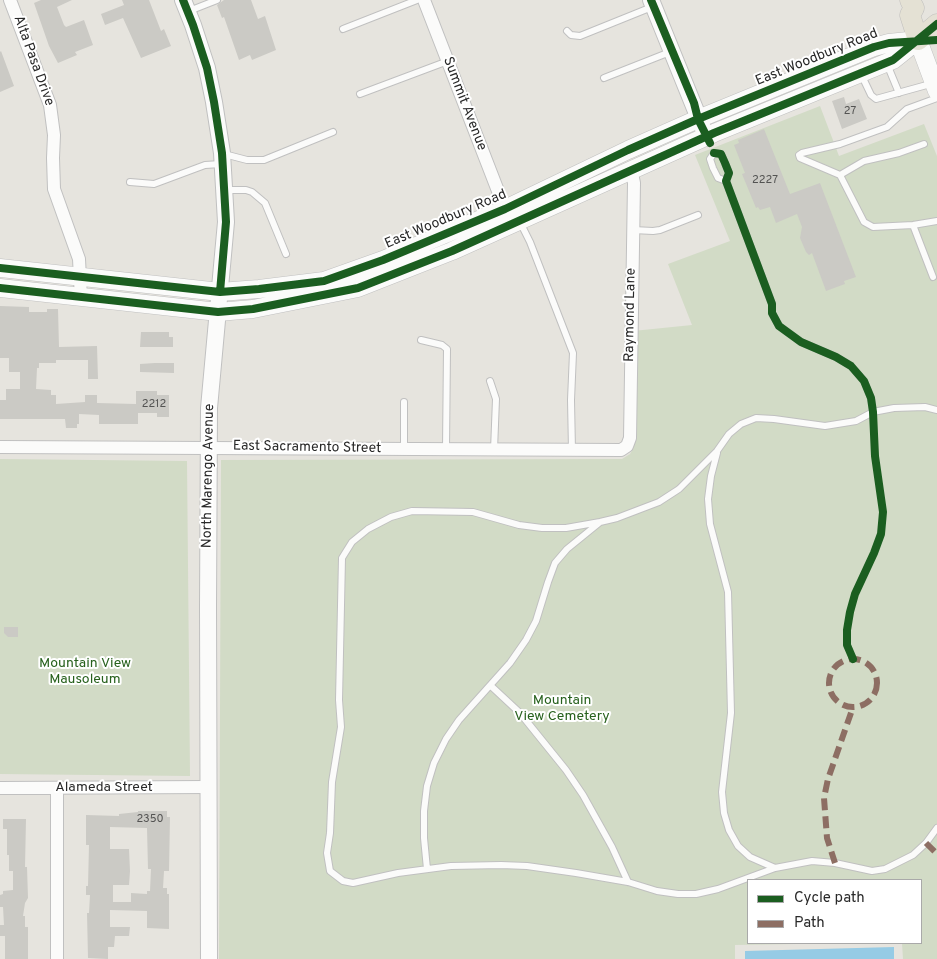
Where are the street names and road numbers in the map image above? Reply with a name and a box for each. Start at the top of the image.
street label: Alta Pasa Drive [9,13,57,109]
street label: East Woodbury Road [753,26,881,90]
street label: Summit Avenue [438,55,490,153]
street label: East Woodbury Road [383,187,509,253]
street label: Raymond Lane [622,268,640,362]
street label: North Marengo Avenue [199,404,219,548]
street label: East Sacramento Street [233,438,381,458]
street label: Alameda Street [55,780,153,796]

